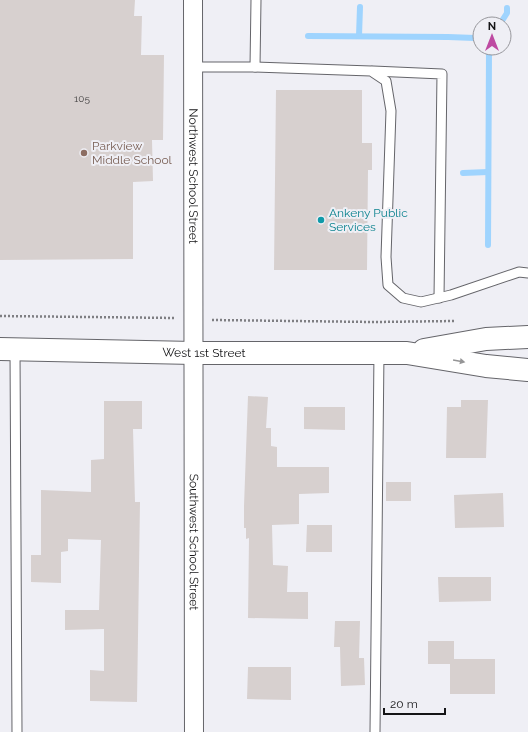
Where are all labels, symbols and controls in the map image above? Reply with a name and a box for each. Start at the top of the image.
north arrow [472,16,512,56]
text: N [488,20,496,33]
house number: 105 [74,93,90,104]
street label: Northwest School Street [186,108,200,244]
place label: Parkview Middle School [92,139,173,167]
marker: Parkview Middle School [79,148,89,158]
place label: Ankeny Public Services [329,206,408,234]
marker: Ankeny Public Services [316,215,326,225]
street label: West 1st Street [162,345,245,360]
one-way arrow [453,359,465,365]
street label: Southwest School Street [187,474,201,610]
scale bar [384,690,445,716]
text: 20 m [390,697,418,711]

